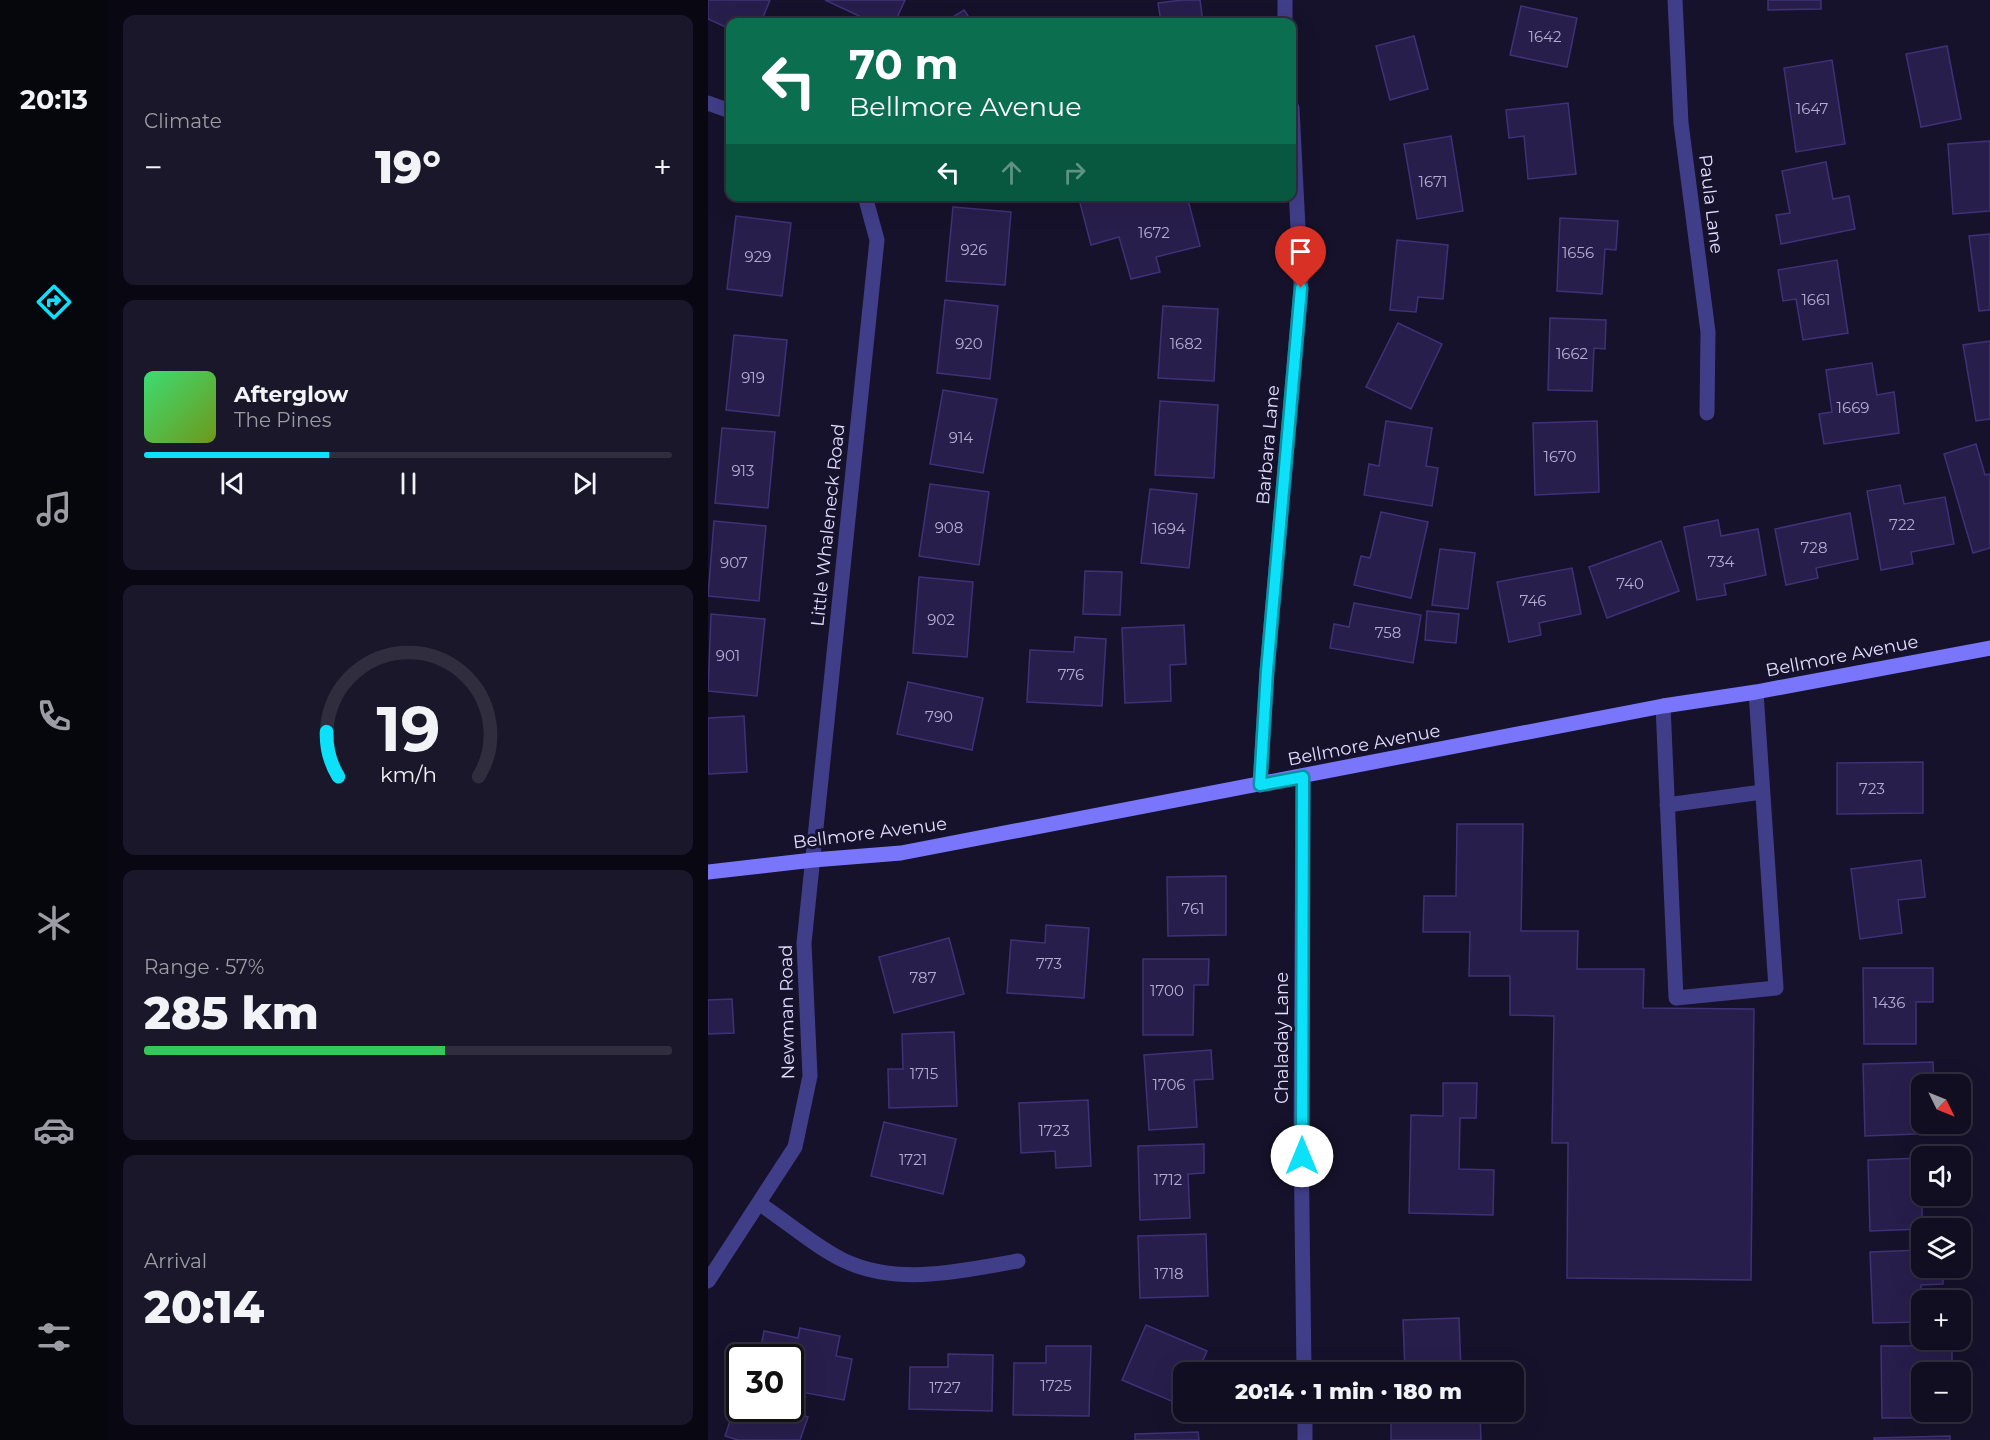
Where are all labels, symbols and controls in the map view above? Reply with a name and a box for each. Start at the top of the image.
house number: 1642 [1529,27,1561,46]
text: 70 m [849,38,959,90]
icon: left [750,42,828,120]
text: 20:13 [20,83,88,116]
text: Bellmore Avenue [849,90,1082,123]
house number: 1647 [1796,99,1828,118]
text: Climate [144,109,222,133]
text: 19° [375,139,441,194]
text: − [144,147,163,187]
text: + [653,147,672,187]
street label: Paula Lane [1694,153,1728,255]
icon: left [932,156,965,189]
icon: ahead [995,156,1028,189]
icon: right [1058,156,1091,189]
house number: 1671 [1419,172,1447,191]
house number: 1672 [1138,223,1170,242]
pin [1275,226,1326,288]
icon: arrive [1284,235,1317,268]
house number: 926 [961,240,987,259]
house number: 1656 [1562,243,1594,262]
house number: 929 [745,247,771,266]
icon: directions [33,281,75,323]
house number: 1661 [1801,290,1831,309]
house number: 920 [955,334,983,353]
house number: 1682 [1170,334,1202,353]
house number: 1662 [1556,344,1588,363]
house number: 919 [741,368,765,387]
text: Afterglow [234,381,348,408]
street label: Barbara Lane [1252,384,1284,506]
house number: 1669 [1837,398,1869,417]
text: The Pines [234,408,331,432]
street label: Little Whaleneck Road [806,422,850,628]
house number: 914 [949,428,973,447]
house number: 1670 [1544,447,1577,466]
house number: 913 [731,461,755,480]
icon: previous [216,467,249,500]
icon: pause [392,467,425,500]
icon: next [568,467,601,500]
icon: music [33,488,75,530]
house number: 722 [1889,515,1915,534]
house number: 908 [935,518,963,537]
house number: 1694 [1152,519,1186,538]
house number: 728 [1801,538,1827,557]
house number: 734 [1707,552,1735,571]
house number: 907 [720,553,748,572]
house number: 740 [1616,574,1644,593]
house number: 746 [1520,591,1546,610]
house number: 902 [927,610,955,629]
house number: 758 [1375,623,1401,642]
street label: Bellmore Avenue [1764,630,1920,682]
house number: 901 [716,646,740,665]
house number: 776 [1058,665,1084,684]
text: 19 [376,691,440,767]
icon: phone [33,695,75,737]
house number: 790 [925,707,953,726]
street label: Bellmore Avenue [1286,719,1442,771]
text: km/h [379,761,437,787]
house number: 723 [1859,779,1885,798]
street label: Bellmore Avenue [792,813,948,853]
house number: 761 [1181,899,1205,918]
icon: climate [33,902,75,944]
street label: Newman Road [775,944,799,1080]
house number: 773 [1036,954,1062,973]
text: Range · 57% [144,955,264,979]
house number: 787 [910,968,937,987]
street label: Chaladay Lane [1271,972,1293,1104]
house number: 1700 [1150,981,1184,1000]
text: 285 km [144,985,319,1040]
house number: 1436 [1873,993,1905,1012]
house number: 1715 [910,1064,938,1083]
north arrow [1911,1074,1971,1134]
map controls [1911,1074,1971,1422]
house number: 1706 [1152,1075,1186,1094]
icon: car [33,1109,75,1151]
house number: 1723 [1038,1121,1070,1140]
position arrow [1270,1124,1334,1188]
button: sound [1911,1146,1971,1206]
house number: 1721 [899,1150,927,1169]
house number: 1712 [1154,1170,1182,1189]
button: layers [1911,1218,1971,1278]
text: Arrival [144,1249,207,1273]
house number: 1718 [1154,1264,1184,1283]
text: 20:14 [144,1279,264,1334]
button: + [1911,1290,1971,1350]
icon: filters [33,1316,75,1358]
speed limit sign: 30 [726,1344,804,1422]
button: − [1911,1362,1971,1422]
house number: 1725 [1040,1376,1072,1395]
house number: 1727 [929,1378,961,1397]
text: 20:14 · 1 min · 180 m [1235,1378,1462,1405]

